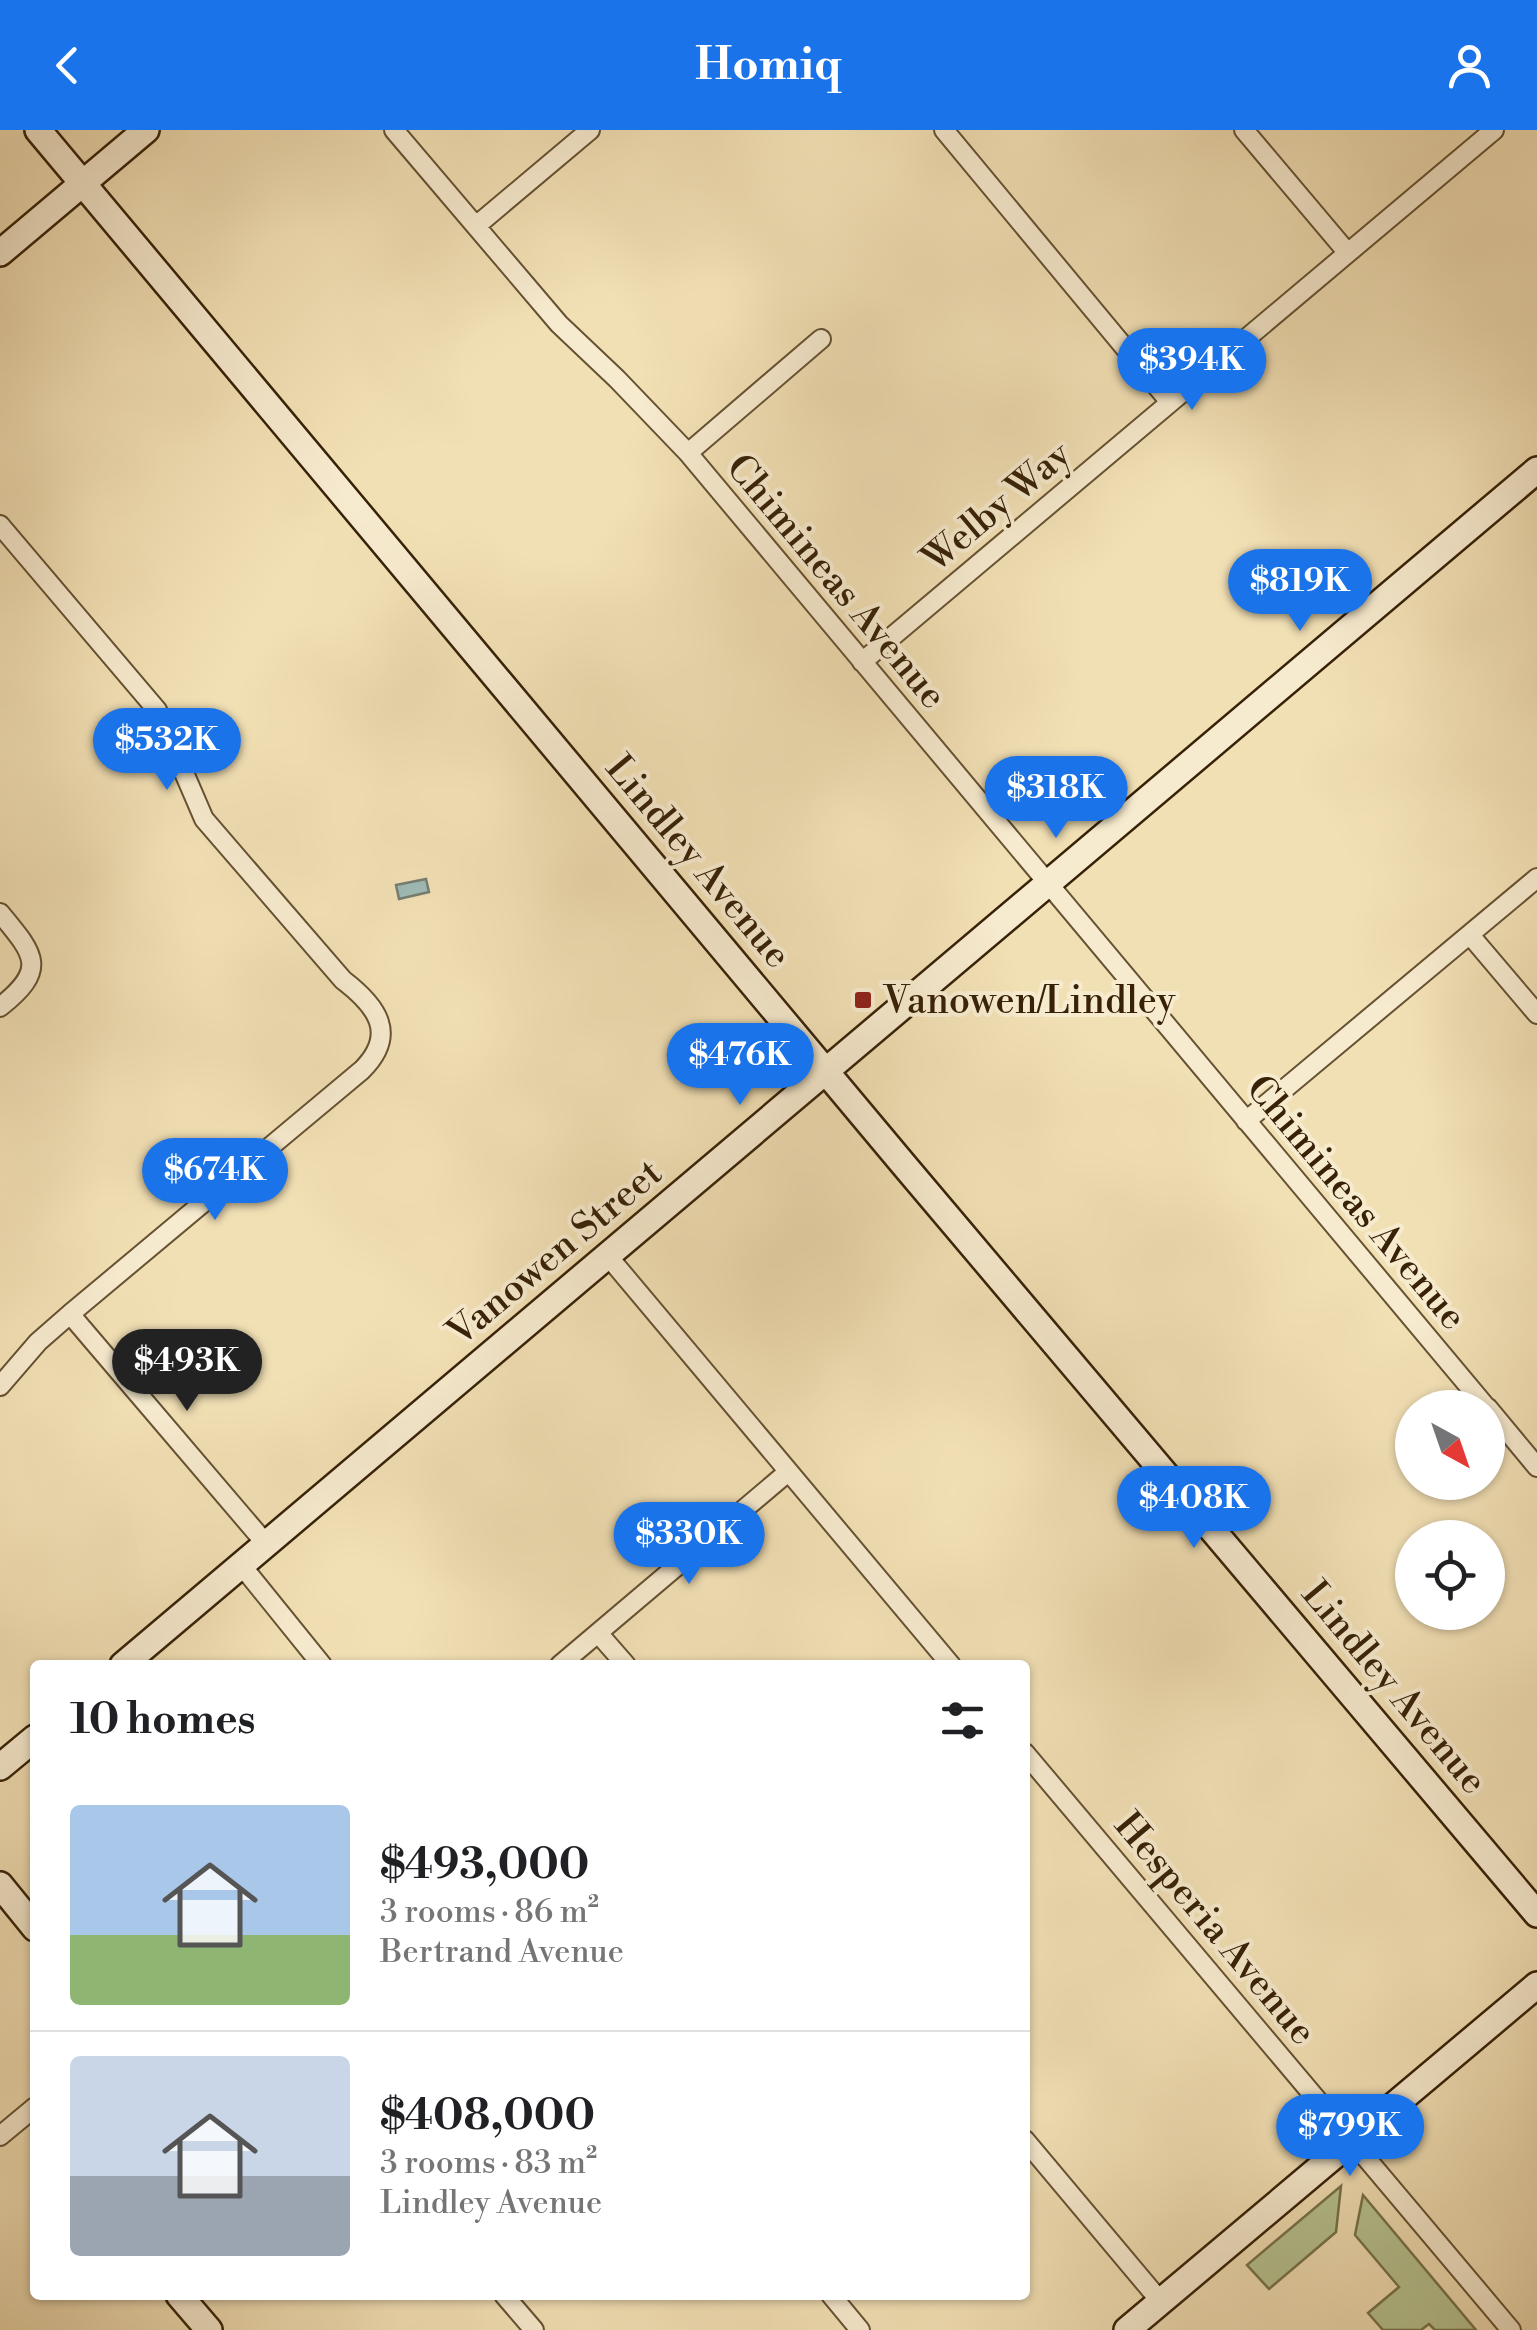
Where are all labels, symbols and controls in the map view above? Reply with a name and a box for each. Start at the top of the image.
text: Homiq [695,37,842,94]
icon: back [40,38,95,93]
icon: person [1442,38,1497,93]
pin: $394K [1122,328,1262,413]
text: $394K [1139,340,1245,380]
street label: Welby Way [912,431,1081,583]
street label: Chimineas Avenue [716,445,956,719]
pin: $819K [1230,549,1370,634]
text: $819K [1250,561,1350,601]
pin: $532K [97,708,237,793]
text: $532K [115,720,219,760]
street label: Lindley Avenue [595,746,801,978]
pin: $318K [986,756,1126,841]
text: $318K [1007,768,1105,808]
place label: Vanowen/Lindley [882,978,1176,1025]
marker: Vanowen/Lindley [852,989,874,1011]
pin: $476K [670,1023,810,1108]
text: $476K [689,1035,791,1075]
street label: Chimineas Avenue [1236,1066,1476,1340]
pin: $674K [145,1138,285,1223]
text: $674K [164,1150,266,1190]
street label: Vanowen Street [437,1150,672,1357]
pin: $493K [117,1329,257,1414]
text: $493K [134,1341,240,1381]
north arrow [1395,1390,1505,1500]
map controls [1395,1390,1505,1630]
pin: $408K [1124,1466,1264,1551]
text: $408K [1139,1478,1249,1518]
pin: $330K [619,1502,759,1587]
text: $330K [636,1514,742,1554]
button: locate [1395,1520,1505,1630]
street label: Lindley Avenue [1291,1572,1497,1804]
icon: filters [935,1693,990,1748]
text: 10 homes [70,1694,256,1747]
street label: Hesperia Avenue [1104,1803,1326,2055]
text: $493,000 [380,1839,589,1892]
icon: home [150,1845,270,1965]
text: 3 rooms · 86 m² [380,1892,599,1932]
text: Bertrand Avenue [380,1932,624,1972]
text: $408,000 [380,2090,595,2143]
pin: $799K [1280,2094,1420,2179]
icon: home [150,2096,270,2216]
text: $799K [1298,2106,1402,2146]
text: 3 rooms · 83 m² [380,2143,597,2183]
text: Lindley Avenue [380,2183,602,2223]

